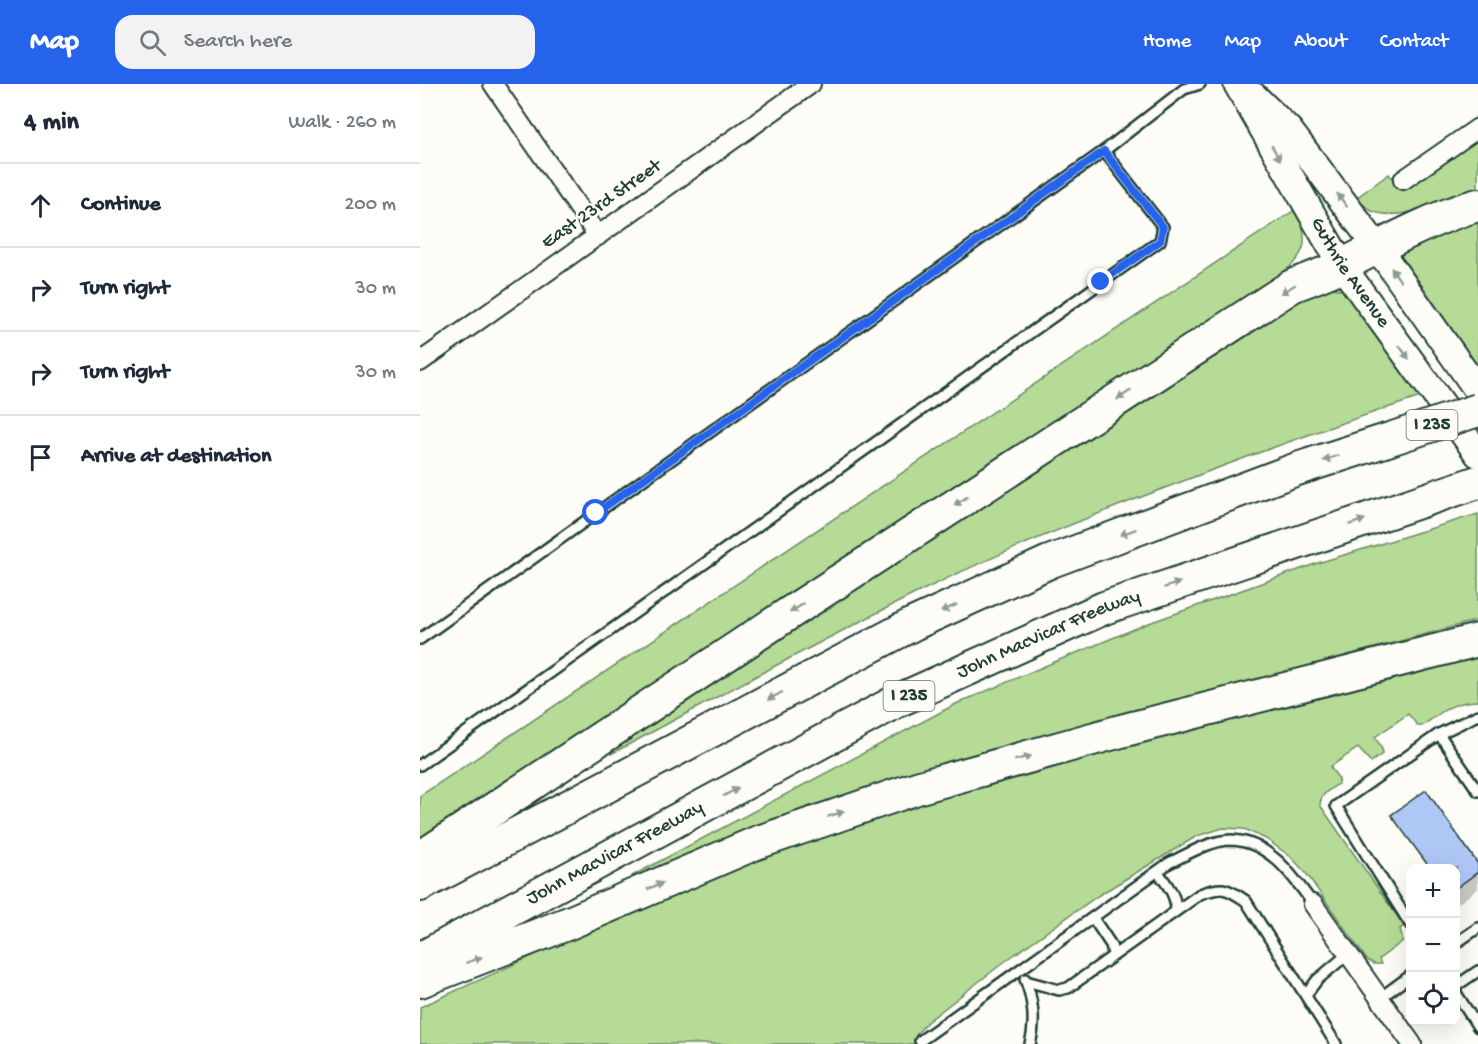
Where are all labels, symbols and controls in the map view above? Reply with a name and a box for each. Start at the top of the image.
search box [115,15,535,69]
text: Map [30,26,79,59]
icon: search [136,26,169,59]
text: Search here [184,29,292,55]
text: Home [1143,30,1191,55]
text: Map [1224,30,1261,55]
text: About [1294,30,1347,55]
text: Contact [1380,30,1448,55]
text: 4 min [24,108,79,139]
text: Walk · 260 m [289,112,396,135]
one-way arrow [1271,145,1282,161]
street label: East 23rd Street [538,154,668,255]
icon: ahead [24,189,57,222]
text: Continue [81,192,161,218]
one-way arrow [1336,193,1348,209]
text: 200 m [345,194,396,217]
street label: Guthrie Avenue [1305,214,1395,333]
one-way arrow [1390,267,1402,283]
route end [1087,268,1113,294]
icon: right [24,273,57,306]
text: Turn right [81,276,169,302]
text: 30 m [355,278,396,301]
one-way arrow [1279,284,1296,294]
one-way arrow [1398,344,1410,360]
icon: right [24,357,57,390]
text: Turn right [81,360,169,386]
text: 30 m [355,362,396,385]
one-way arrow [1117,389,1133,401]
road number: I 235 [1406,410,1458,440]
icon: arrive [24,441,57,474]
text: Arrive at destination [81,444,271,470]
one-way arrow [1322,454,1340,463]
one-way arrow [953,496,969,507]
route start [582,499,608,525]
one-way arrow [1348,517,1366,527]
one-way arrow [1119,528,1137,538]
one-way arrow [1163,579,1181,589]
street label: John MacVicar Freeway [953,585,1143,684]
one-way arrow [789,602,806,613]
one-way arrow [940,603,957,612]
road number: I 235 [884,681,934,711]
one-way arrow [766,691,783,701]
one-way arrow [1014,753,1032,762]
one-way arrow [722,787,739,797]
street label: John MacVicar Freeway [523,796,708,910]
one-way arrow [827,809,845,818]
map controls [1406,864,1460,1026]
button: + [1406,864,1460,918]
one-way arrow [646,881,664,891]
button: − [1406,918,1460,972]
one-way arrow [466,955,484,965]
button: locate [1406,972,1460,1026]

